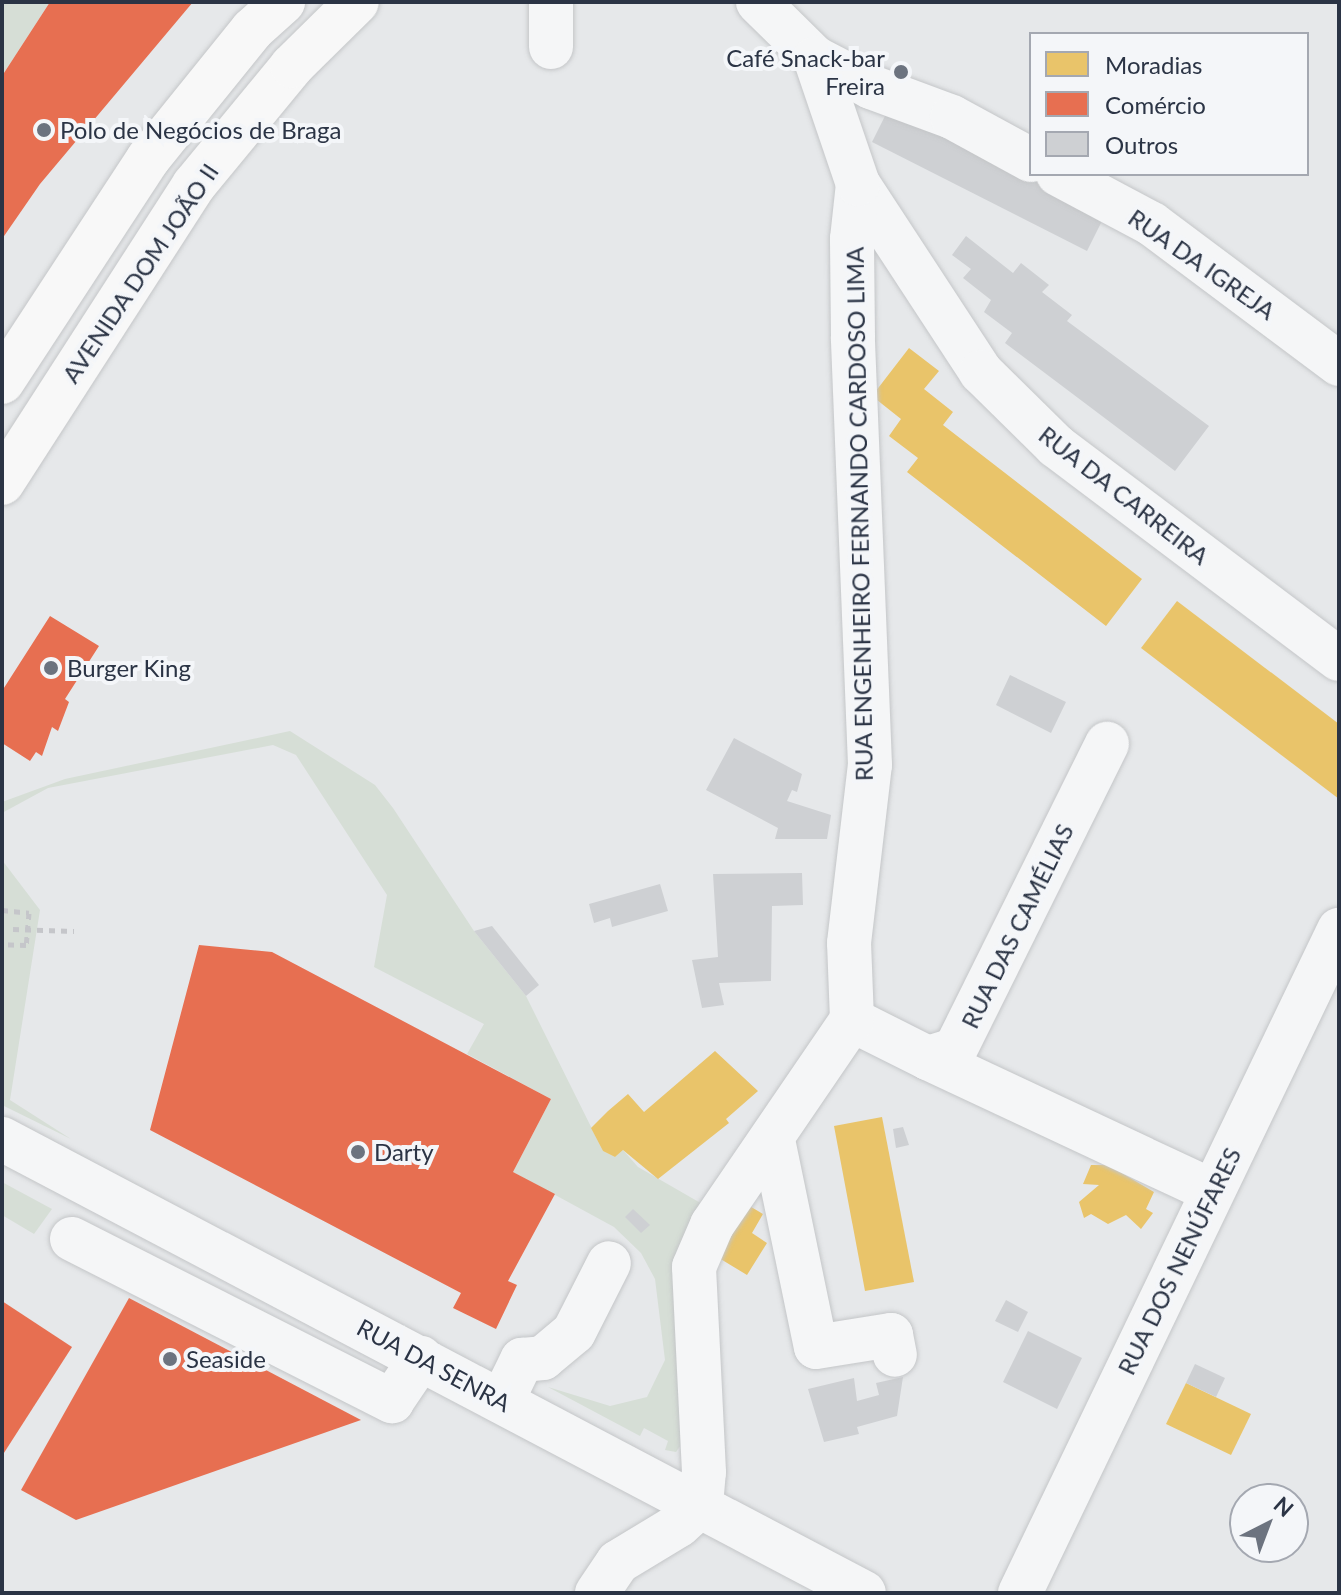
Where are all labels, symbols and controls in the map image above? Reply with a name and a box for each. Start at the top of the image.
legend [1029,32,1309,176]
place label: Café Snack-bar Freira [726,44,885,100]
text: Moradias [1105,50,1203,79]
marker: Café Snack-bar Freira [892,63,910,81]
text: Comércio [1105,90,1206,119]
place label: Polo de Negócios de Braga [60,116,341,144]
marker: Polo de Negócios de Braga [35,121,53,139]
text: Outros [1105,130,1178,159]
street label: AVENIDA DOM JOÃO II [55,157,225,389]
street label: RUA DA IGREJA [1122,202,1282,326]
street label: RUA ENGENHEIRO FERNANDO CARDOSO LIMA [840,246,878,782]
street label: RUA DA CARREIRA [1033,419,1215,571]
place label: Burger King [67,654,191,682]
marker: Burger King [42,659,60,677]
street label: RUA DAS CAMÉLIAS [955,819,1079,1033]
place label: Darty [374,1138,434,1166]
street label: RUA DOS NENÚFARES [1111,1142,1247,1380]
marker: Darty [349,1143,367,1161]
street label: RUA DA SENRA [352,1312,516,1418]
place label: Seaside [186,1345,266,1373]
marker: Seaside [161,1350,179,1368]
north arrow [1229,1483,1309,1563]
text: N [1269,1491,1299,1522]

